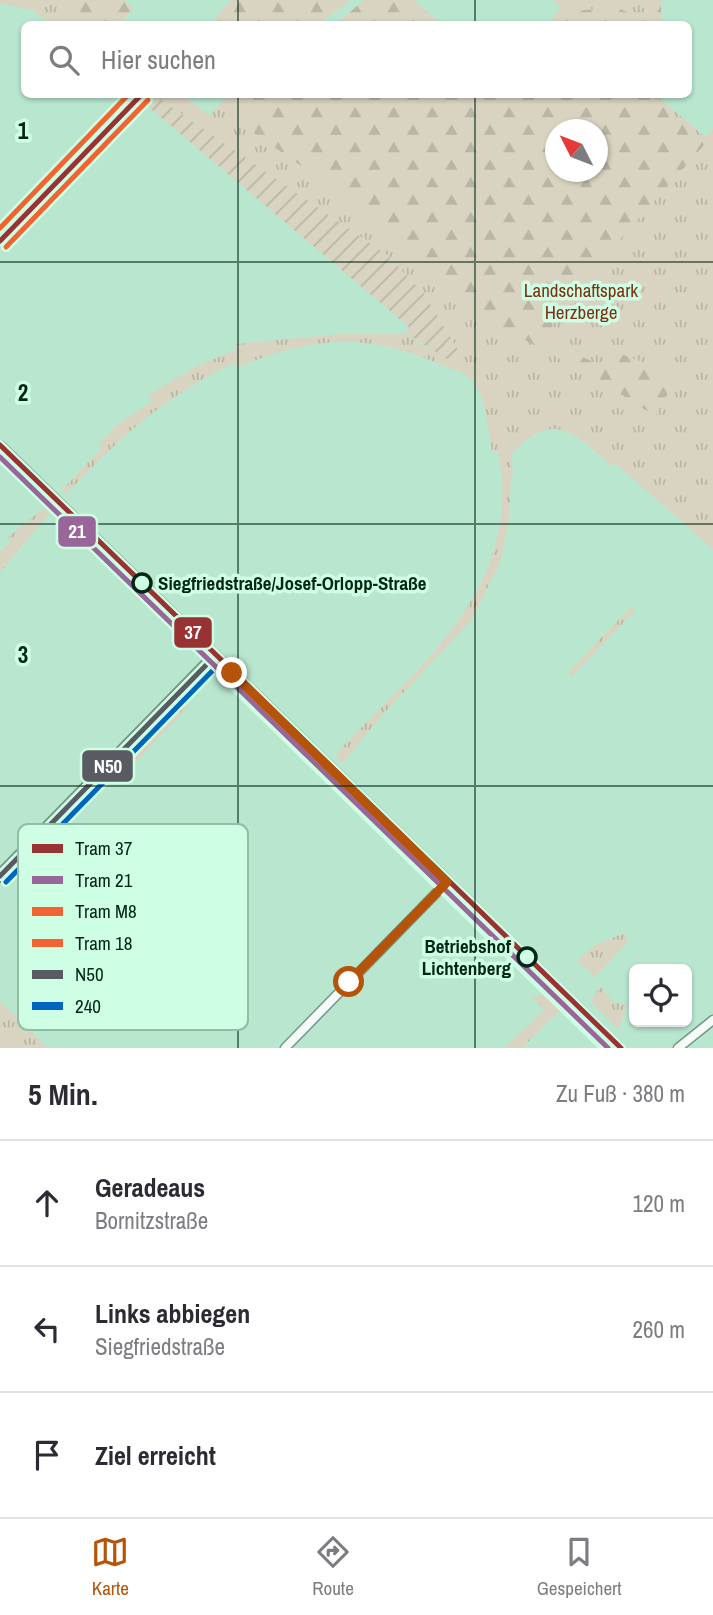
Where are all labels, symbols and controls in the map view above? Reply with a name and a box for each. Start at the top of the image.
search box [21,21,692,98]
icon: search [45,41,83,79]
text: Hier suchen [101,42,216,77]
text: 1 [18,115,29,146]
north arrow [545,119,608,182]
park label: Landschaftspark Herzberge [524,277,638,325]
text: 2 [18,377,28,408]
line badge: 21 [57,515,97,548]
text: 21 [68,518,86,544]
place label: Siegfriedstraße/Josef-Orlopp-Straße [158,570,427,596]
marker: Siegfriedstraße/Josef-Orlopp-Straße [132,573,152,593]
line badge: 37 [173,616,213,649]
text: 37 [184,619,202,645]
text: 3 [18,639,28,670]
route end [216,657,247,688]
line badge: N50 [81,749,134,783]
text: N50 [94,753,123,779]
legend [18,824,248,1030]
text: Tram 37 [75,835,133,861]
text: Tram 21 [75,867,133,893]
text: Tram M8 [75,898,137,924]
text: Tram 18 [75,930,132,956]
place label: Betriebshof Lichtenberg [422,933,512,981]
marker: Betriebshof Lichtenberg [517,947,537,967]
text: N50 [75,961,104,987]
map controls [629,964,692,1027]
button: locate [629,964,692,1027]
route start [333,966,364,997]
text: 240 [75,993,101,1019]
text: 5 Min. [28,1074,98,1114]
text: Zu Fuß · 380 m [556,1078,685,1109]
text: Geradeaus [95,1170,205,1205]
icon: ahead [28,1184,66,1222]
text: 120 m [633,1188,685,1219]
text: Bornitzstraße [95,1205,208,1236]
text: Links abbiegen [95,1296,250,1331]
icon: left [28,1310,66,1348]
text: 260 m [633,1314,685,1345]
text: Siegfriedstraße [95,1331,225,1362]
icon: arrive [28,1436,66,1474]
text: Ziel erreicht [95,1438,216,1473]
tab: Karte [91,1533,129,1601]
tab: Route [312,1533,354,1601]
tab: Gespeichert [537,1533,622,1601]

